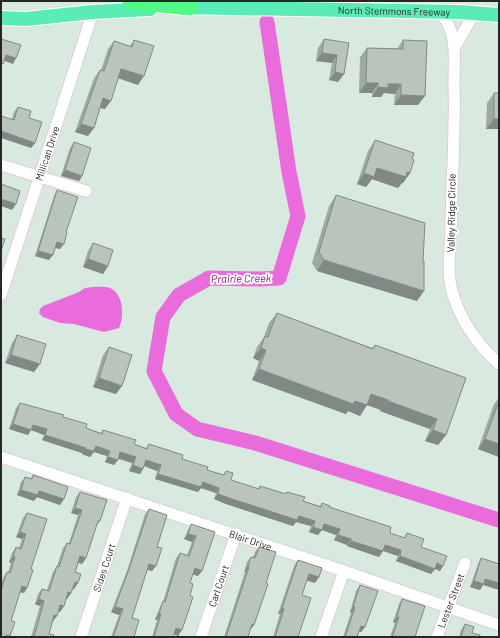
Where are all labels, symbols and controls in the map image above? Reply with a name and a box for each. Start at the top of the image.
street label: North Stemmons Freeway [338,4,451,18]
street label: Millican Drive [33,124,62,182]
street label: Valley Ridge Circle [444,174,458,252]
water label: Prairie Creek [211,271,272,285]
street label: Blair Drive [228,527,273,553]
street label: Sides Court [90,542,118,593]
street label: Carl Court [206,563,231,608]
street label: Lester Street [435,571,467,630]

